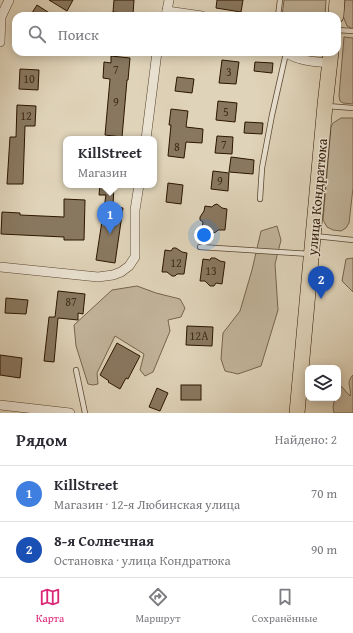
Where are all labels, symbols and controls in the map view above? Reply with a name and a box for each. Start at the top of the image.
search box [12,12,341,56]
icon: search [26,23,48,45]
text: Поиск [58,24,99,45]
house number: 7 [113,61,119,78]
house number: 3 [226,63,232,80]
house number: 10 [23,70,35,87]
house number: 9 [113,93,119,110]
house number: 5 [223,103,229,120]
house number: 12 [20,107,32,124]
popup [63,136,157,188]
house number: 7 [221,136,227,153]
street label: улица Кондратюка [302,137,332,257]
house number: 8 [174,138,180,155]
text: KillStreet [78,142,142,163]
text: Магазин [78,163,127,182]
house number: 9 [217,172,223,189]
pin: 1 [97,201,123,234]
your location [194,225,214,245]
house number: 12 [170,254,182,271]
house number: 13 [205,262,217,279]
pin: 2 [308,266,334,299]
house number: 87 [65,293,77,310]
house number: 12А [190,327,209,344]
map controls [305,365,341,401]
button: layers [305,365,341,401]
text: Рядом [16,427,67,452]
text: Найдено: 2 [275,430,337,449]
text: KillStreet [54,474,118,495]
text: 1 [26,484,32,503]
text: 70 m [311,484,337,503]
text: Магазин · 12-я Любинская улица [54,495,240,514]
text: 8-я Солнечная [54,530,154,551]
text: 2 [26,540,32,559]
text: 90 m [311,540,337,559]
text: Остановка · улица Кондратюка [54,551,231,570]
tab: Карта [36,586,64,626]
tab: Маршрут [135,586,180,626]
tab: Сохранённые [252,586,317,626]

